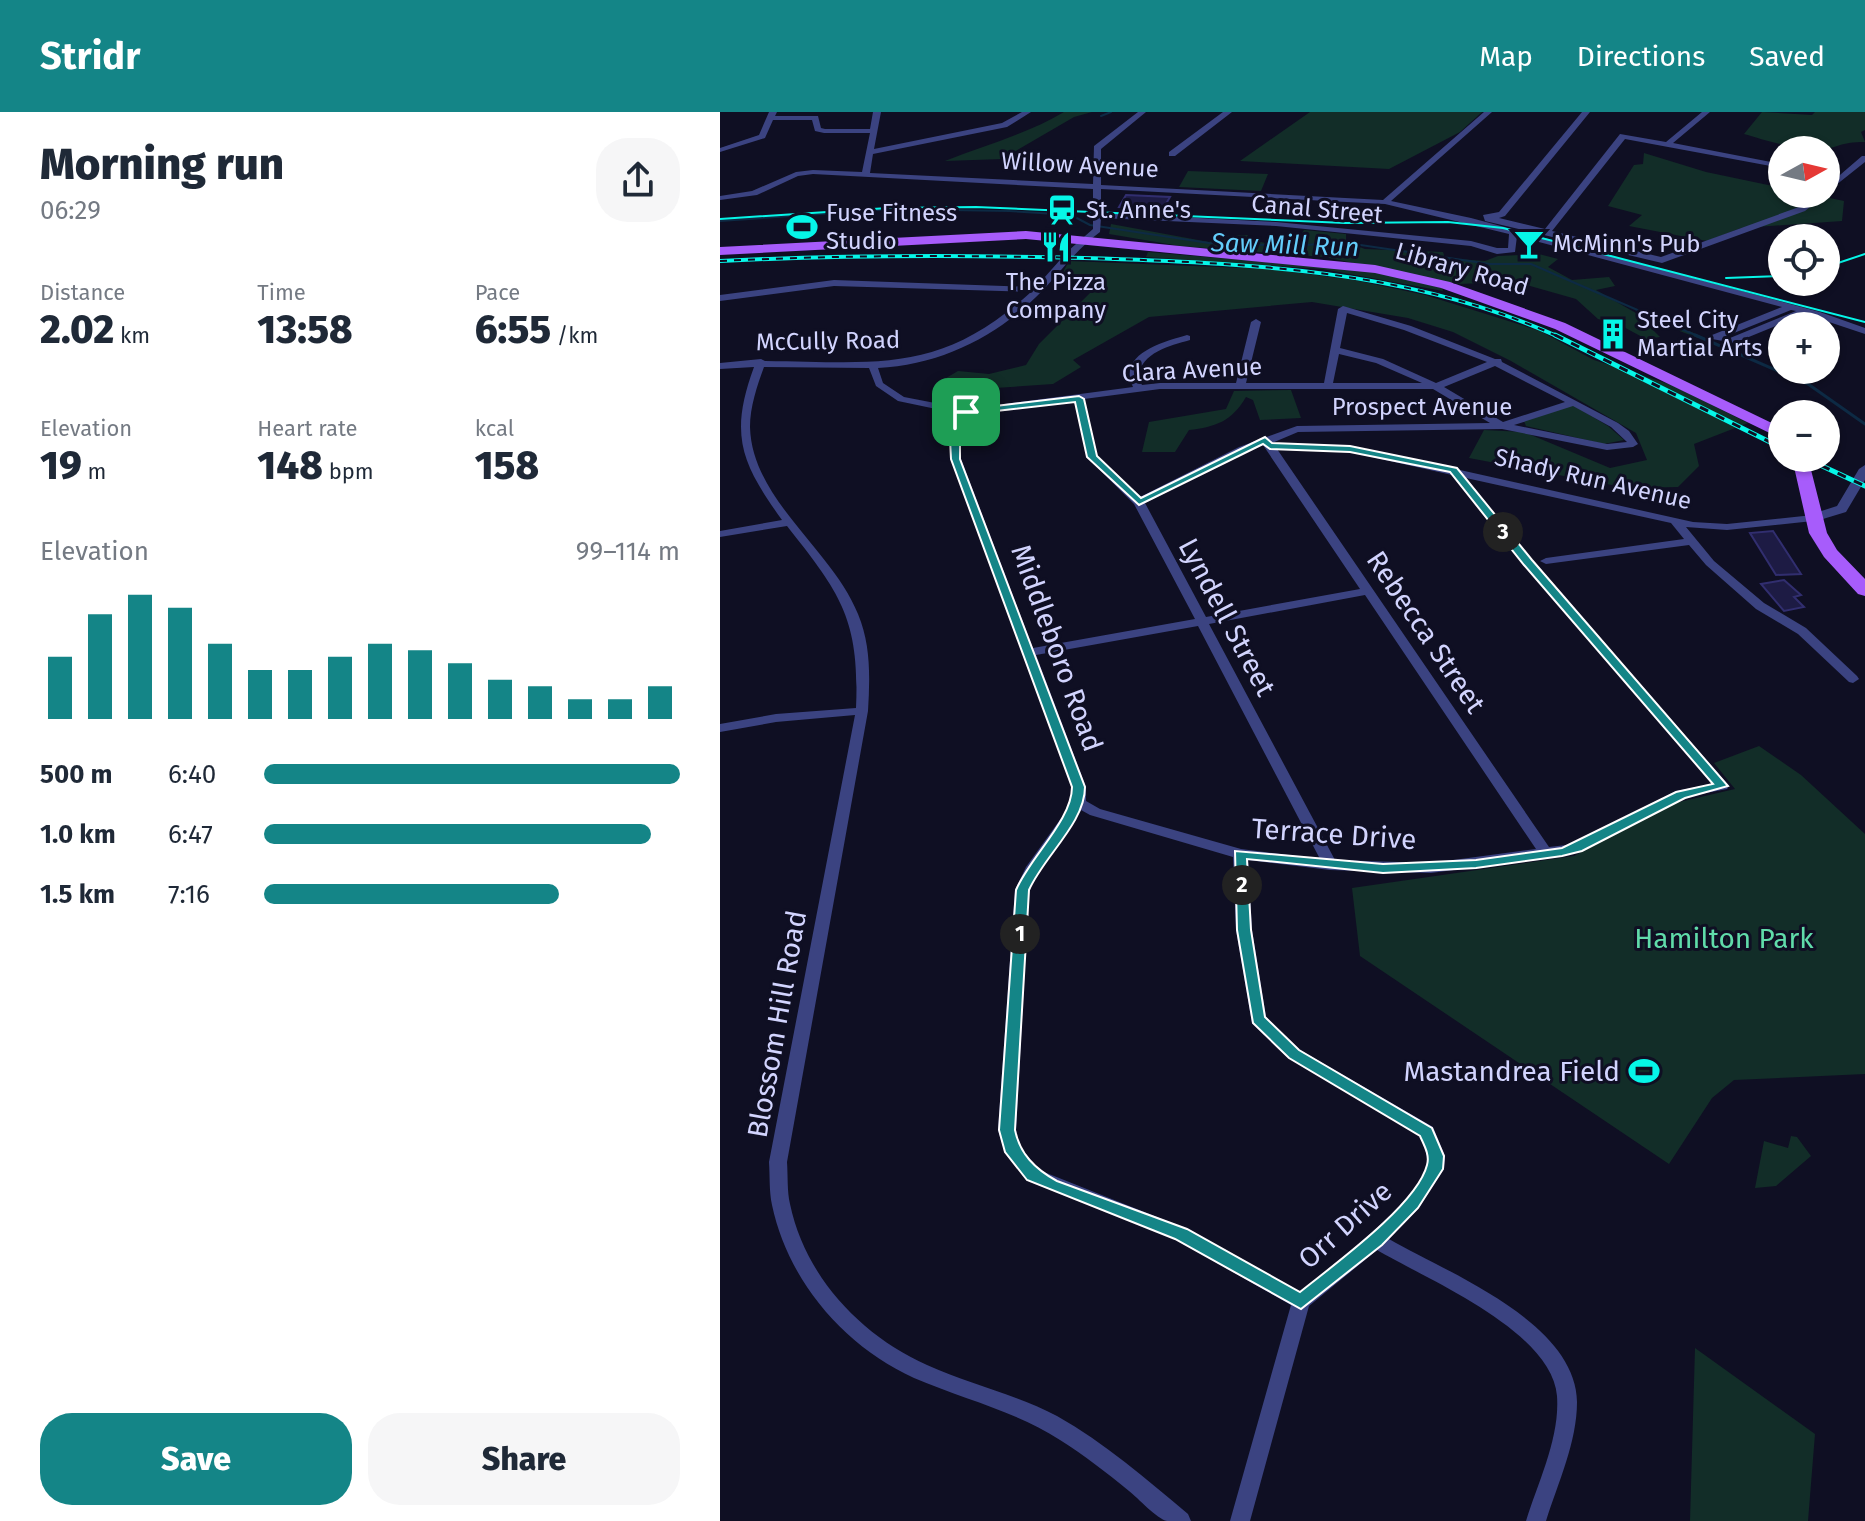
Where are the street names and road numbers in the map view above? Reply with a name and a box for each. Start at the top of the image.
street label: Willow Avenue [1000,147,1160,183]
street label: Canal Street [1250,189,1384,229]
street label: Library Road [1392,237,1532,301]
street label: McCully Road [756,326,900,356]
street label: Clara Avenue [1121,352,1263,388]
street label: Prospect Avenue [1332,393,1512,421]
street label: Shady Run Avenue [1492,443,1694,515]
street label: Lyndell Street [1172,532,1283,702]
street label: Middleboro Road [1004,540,1110,756]
street label: Rebecca Street [1360,545,1493,720]
street label: Terrace Drive [1250,812,1418,856]
street label: Blossom Hill Road [741,908,813,1140]
street label: Orr Drive [1292,1175,1398,1275]

